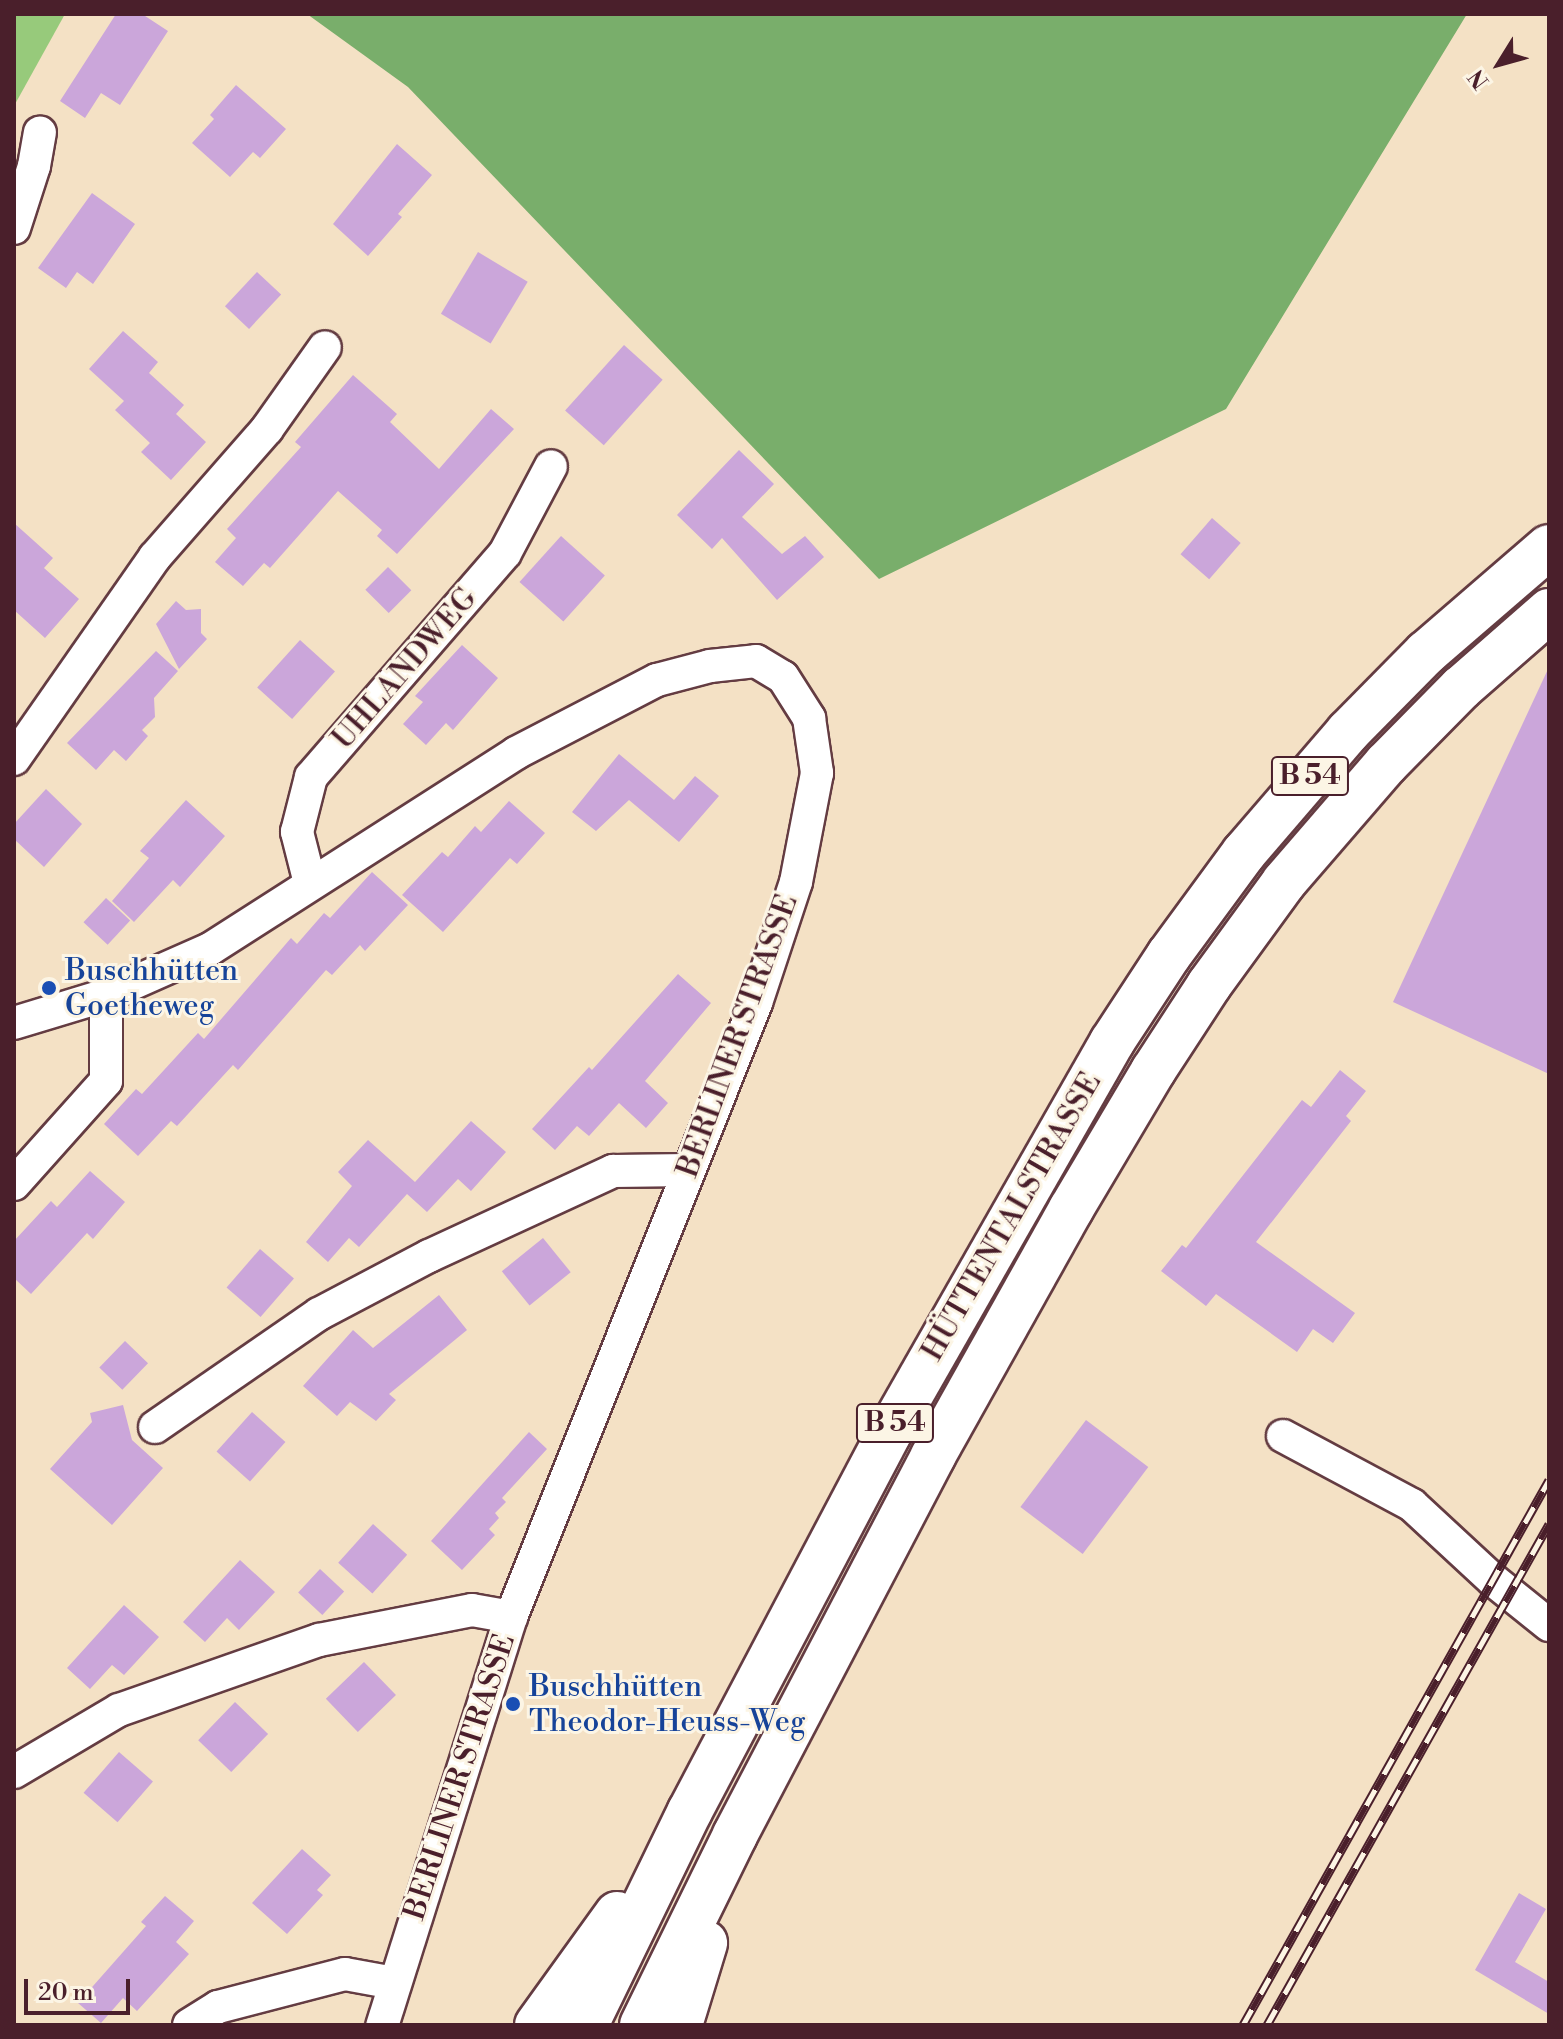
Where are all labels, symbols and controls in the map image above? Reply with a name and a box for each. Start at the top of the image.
north arrow [1459,24,1539,104]
text: N [1463,64,1495,94]
street label: UHLANDWEG [325,581,485,757]
road number: B 54 [1270,752,1350,800]
street label: BERLINER STRASSE [670,890,806,1182]
place label: Buschhütten Goetheweg [65,953,238,1024]
marker: Buschhütten Goetheweg [40,979,58,997]
street label: HÜTTENTALSTRASSE [915,1067,1109,1367]
road number: B 54 [855,1399,935,1447]
street label: BERLINER STRASSE [397,1630,523,1924]
place label: Buschhütten Theodor-Heuss-Weg [529,1669,805,1740]
marker: Buschhütten Theodor-Heuss-Weg [504,1695,522,1713]
scale bar [28,1963,134,2013]
text: 20 m [38,1978,94,2008]

